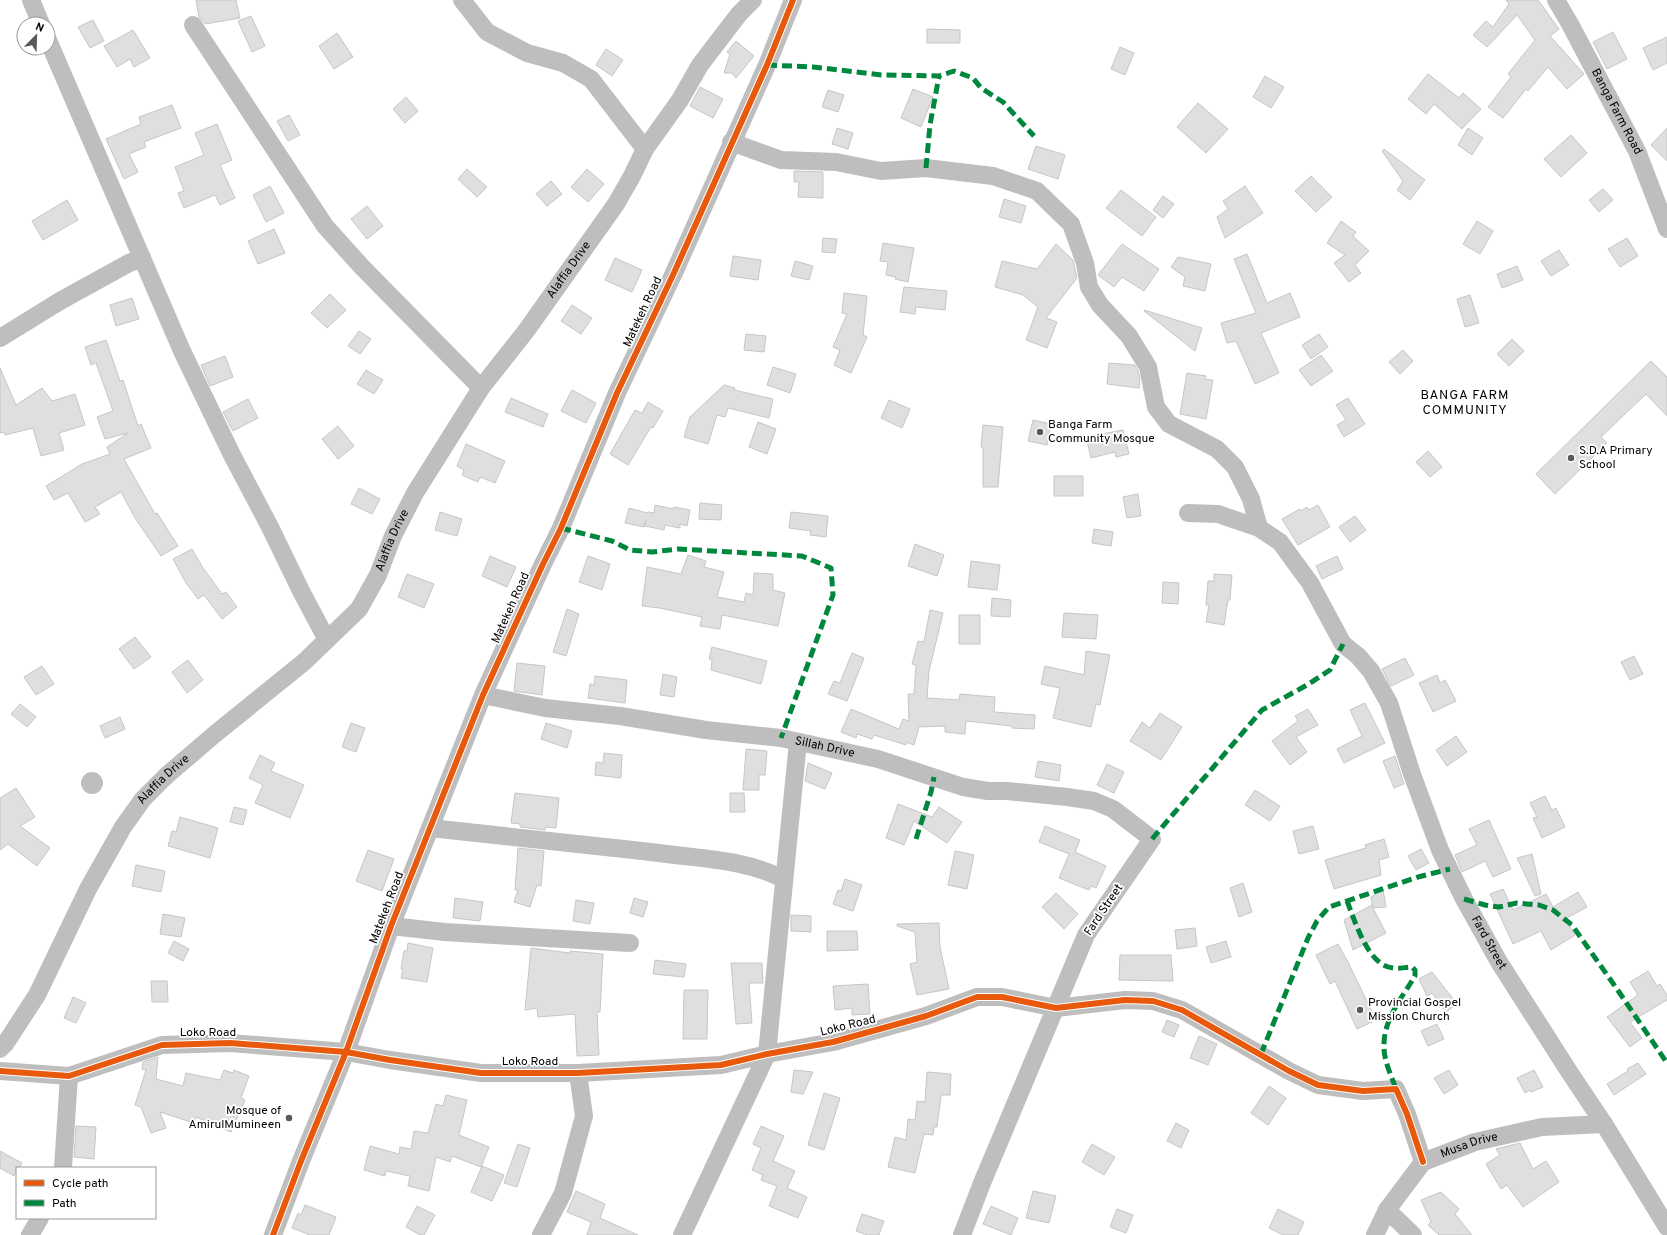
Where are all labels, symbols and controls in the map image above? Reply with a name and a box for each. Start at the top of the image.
north arrow [16,16,56,56]
text: N [33,20,46,36]
street label: Banga Farm Road [1587,66,1646,158]
street label: Alaffia Drive [543,238,595,302]
street label: Matekeh Road [620,274,666,350]
district label: BANGA FARM COMMUNITY [1420,388,1510,419]
place label: Banga Farm Community Mosque [1048,417,1155,447]
marker: Banga Farm Community Mosque [1035,427,1045,437]
place label: S.D.A Primary School [1579,443,1653,473]
marker: S.D.A Primary School [1566,453,1576,463]
street label: Alaffia Drive [372,507,413,574]
street label: Matekeh Road [488,570,534,646]
street label: Sillah Drive [793,733,856,762]
street label: Alaffia Drive [134,751,193,808]
street label: Matekeh Road [366,870,408,946]
street label: Fard Street [1081,881,1127,939]
street label: Fard Street [1467,913,1510,973]
place label: Provincial Gospel Mission Church [1368,995,1461,1025]
marker: Provincial Gospel Mission Church [1355,1005,1365,1015]
street label: Loko Road [819,1011,877,1041]
street label: Loko Road [180,1025,236,1041]
street label: Loko Road [502,1054,558,1070]
place label: Mosque of AmirulMumineen [189,1103,281,1133]
marker: Mosque of AmirulMumineen [284,1113,294,1123]
street label: Musa Drive [1438,1129,1500,1162]
legend [16,1167,156,1219]
text: Cycle path [52,1176,109,1192]
text: Path [52,1196,77,1212]

